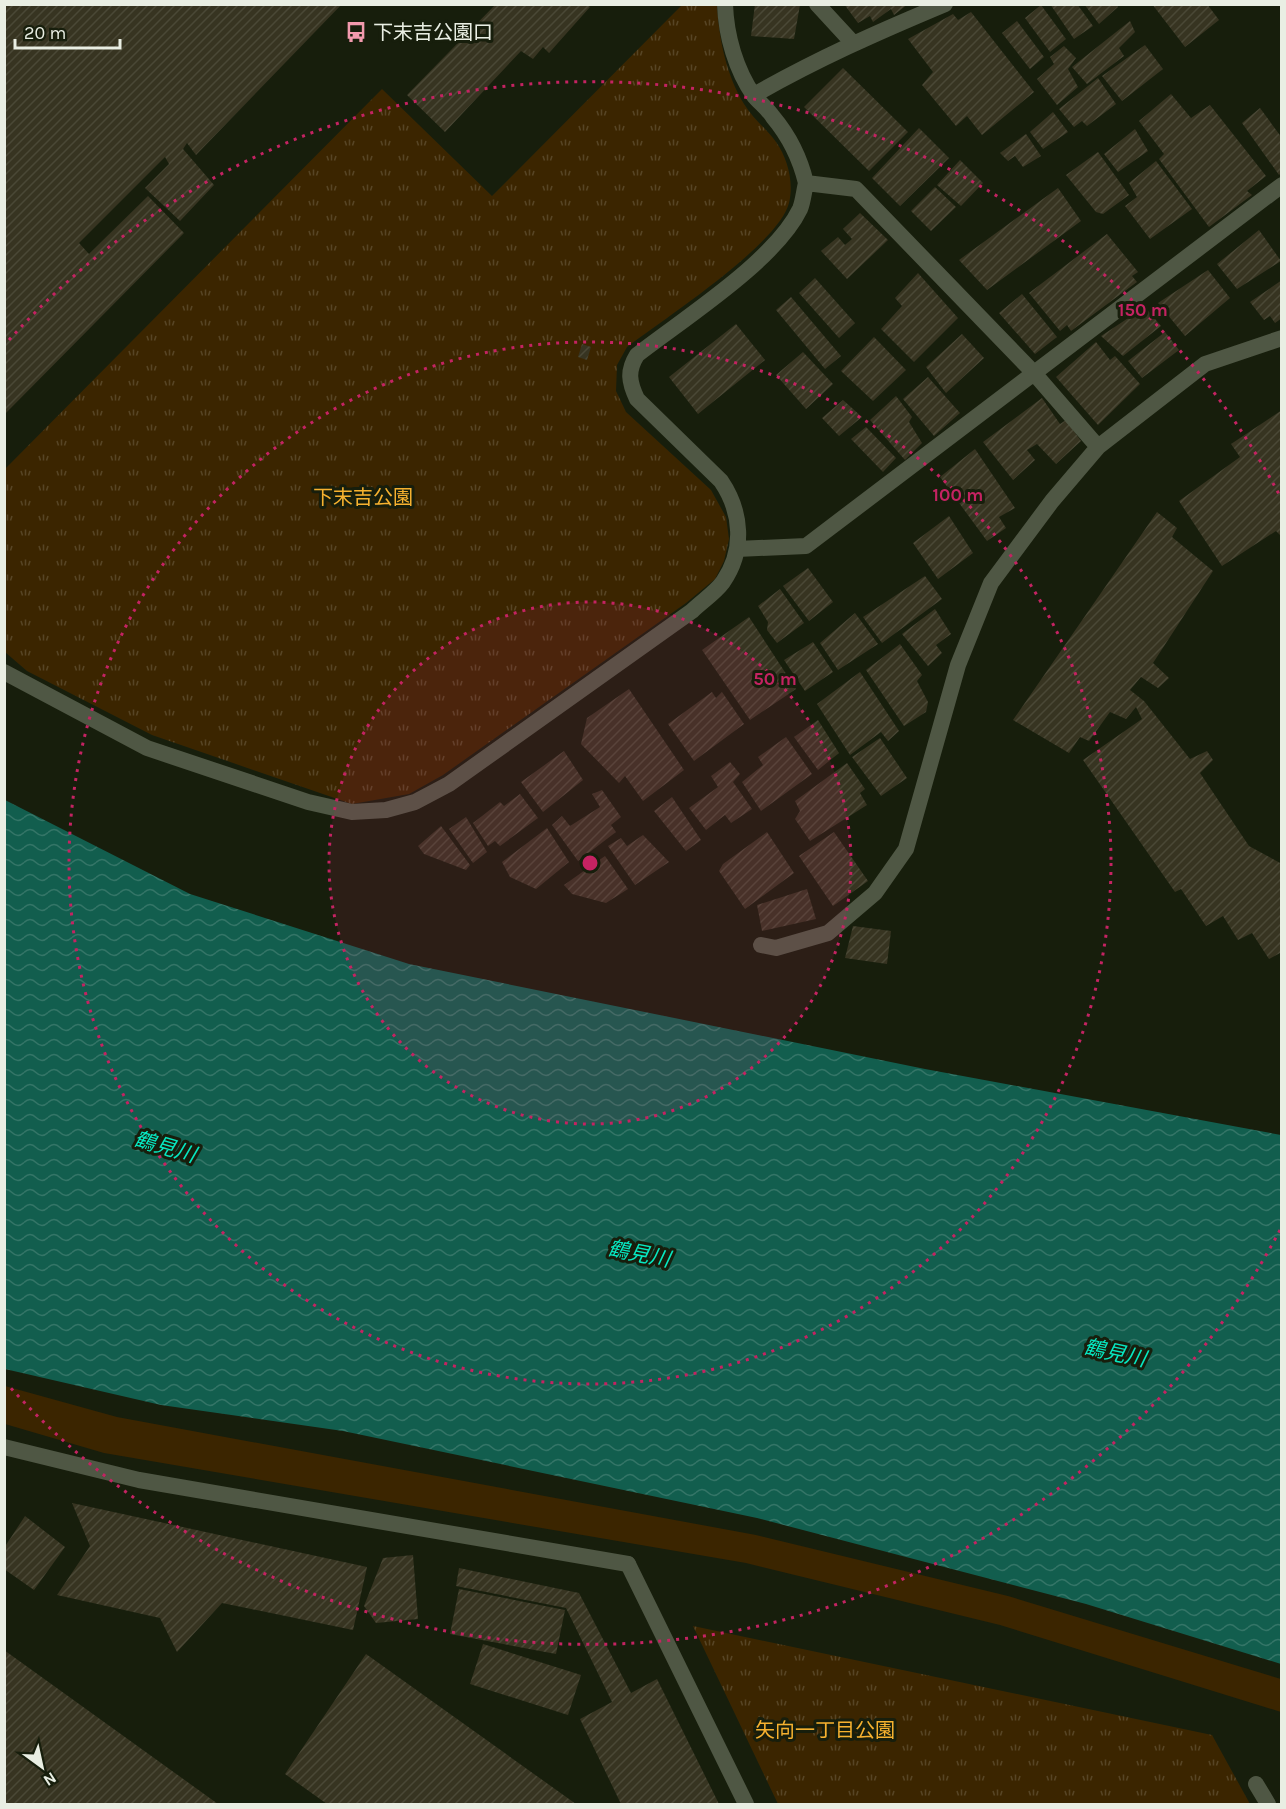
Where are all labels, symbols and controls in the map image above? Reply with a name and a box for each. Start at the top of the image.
scale bar [15,12,120,50]
bus stop icon: 下末吉公園口 [344,20,368,44]
place label: 下末吉公園口 [373,21,493,44]
text: 20 m [24,22,66,44]
text: 150 m [1118,299,1168,321]
text: 100 m [933,484,983,506]
park label: 下末吉公園 [313,486,413,509]
text: 50 m [753,668,797,690]
centre of rings [580,853,600,873]
water label: 鶴見川 [131,1127,201,1168]
water label: 鶴見川 [606,1236,674,1272]
water label: 鶴見川 [1082,1335,1150,1372]
park label: 矢向一丁目公園 [755,1719,895,1742]
north arrow [12,1737,72,1797]
text: N [40,1768,60,1790]

